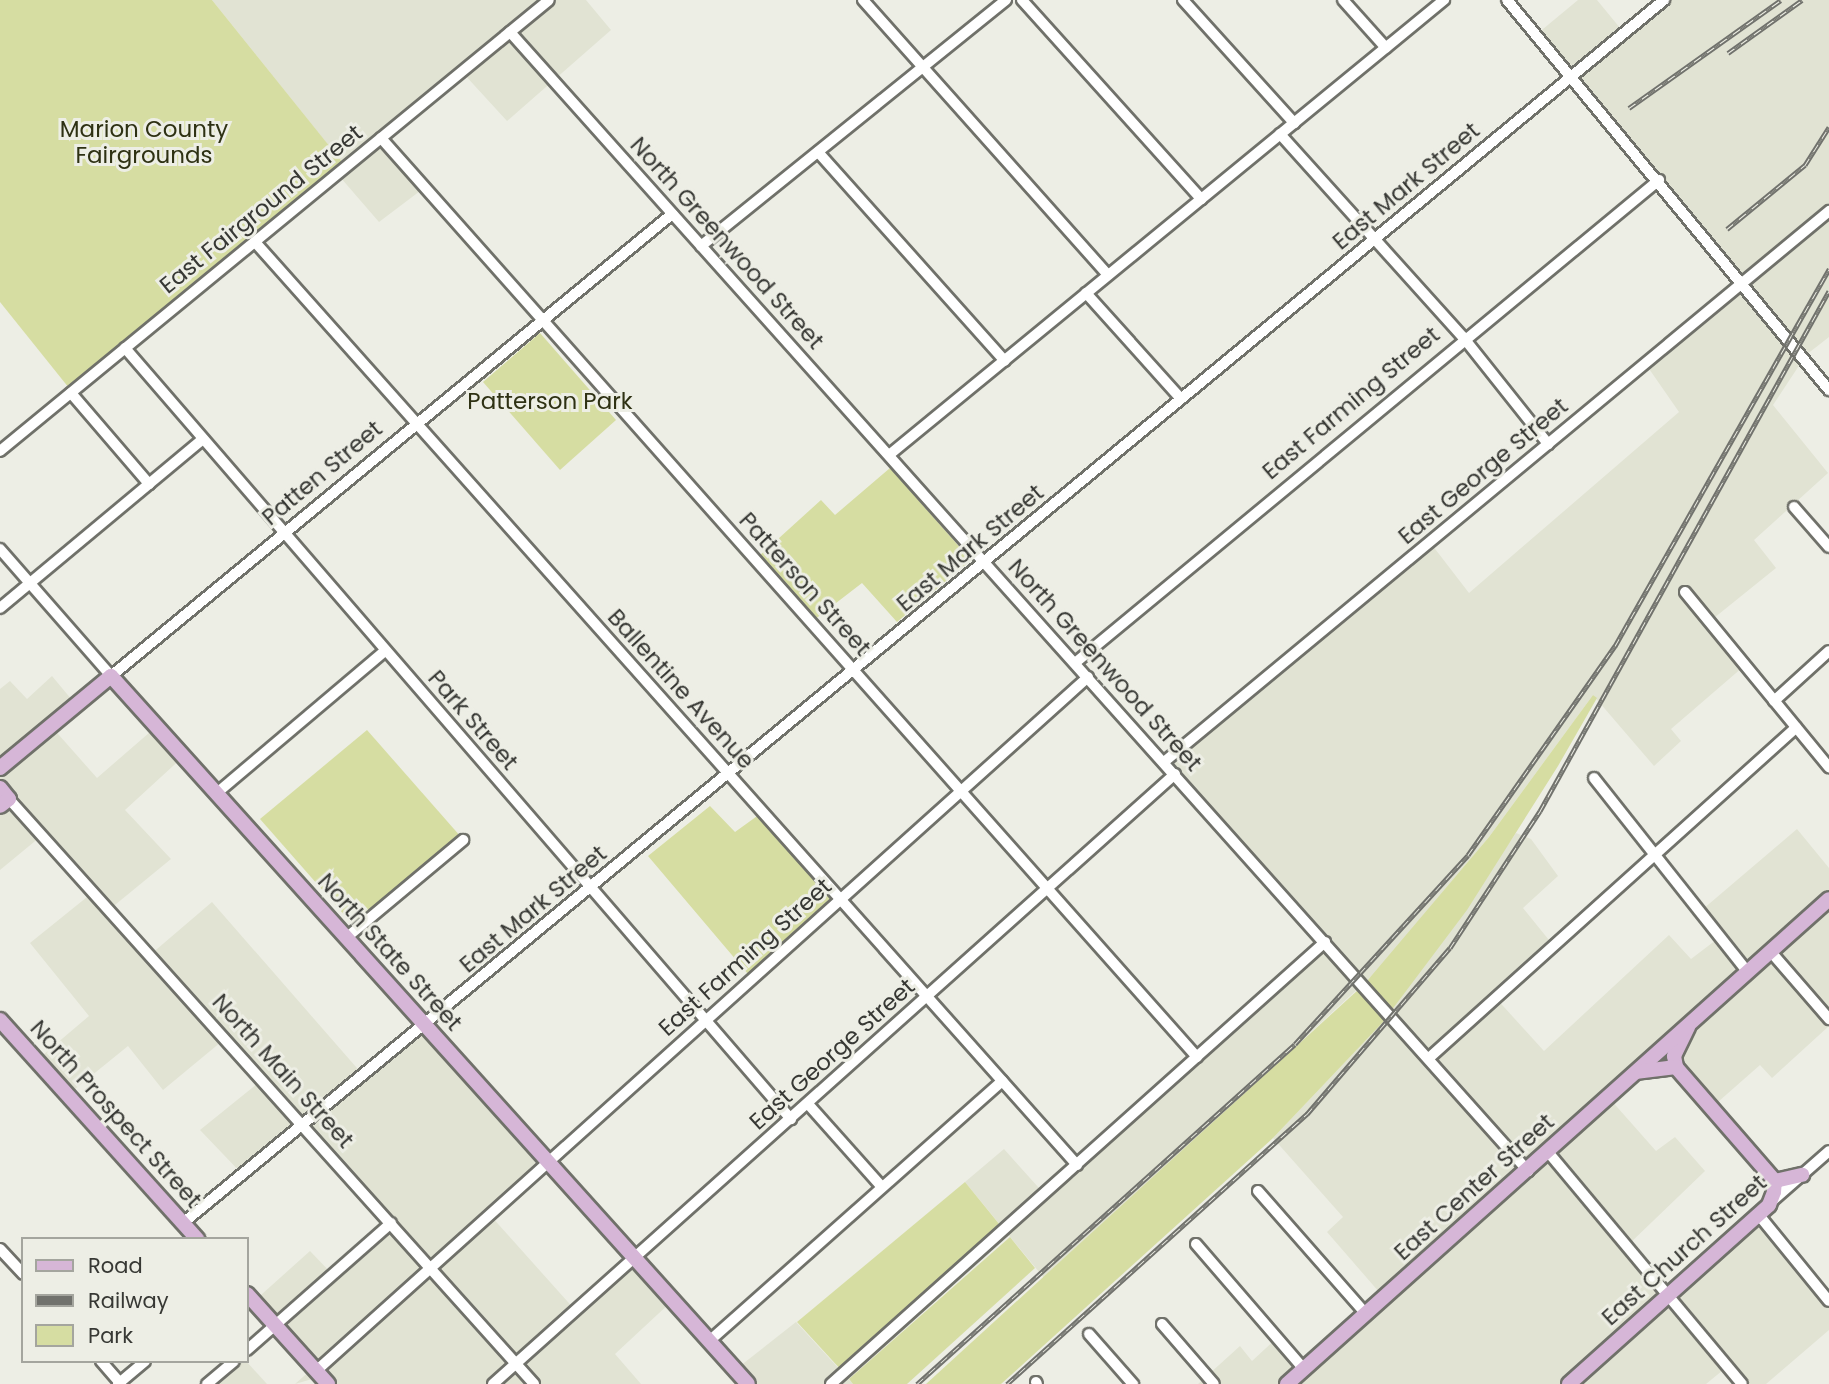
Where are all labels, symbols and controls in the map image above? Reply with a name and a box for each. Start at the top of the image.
park label: Marion County Fairgrounds [60,115,228,169]
street label: East Mark Street [1327,117,1485,255]
street label: East Fairground Street [154,119,368,299]
street label: North Greenwood Street [624,131,830,355]
street label: East Farming Street [1257,321,1445,485]
park label: Patterson Park [467,387,633,415]
street label: East George Street [1393,392,1573,550]
street label: Patten Street [256,415,388,531]
street label: East Mark Street [891,479,1049,617]
street label: Patterson Street [733,507,877,661]
street label: North Greenwood Street [1002,553,1208,777]
street label: Ballentine Avenue [602,603,760,775]
street label: Park Street [422,665,524,775]
street label: East Mark Street [454,840,612,978]
street label: North State Street [312,868,468,1036]
street label: East Farming Street [653,872,837,1042]
street label: East George Street [744,973,920,1135]
street label: North Main Street [207,988,359,1154]
street label: North Prospect Street [24,1014,208,1214]
street label: East Center Street [1388,1108,1560,1266]
street label: East Church Street [1596,1169,1772,1331]
legend [21,1237,248,1363]
text: Road [88,1251,143,1280]
text: Railway [88,1286,169,1315]
text: Park [88,1321,133,1350]

